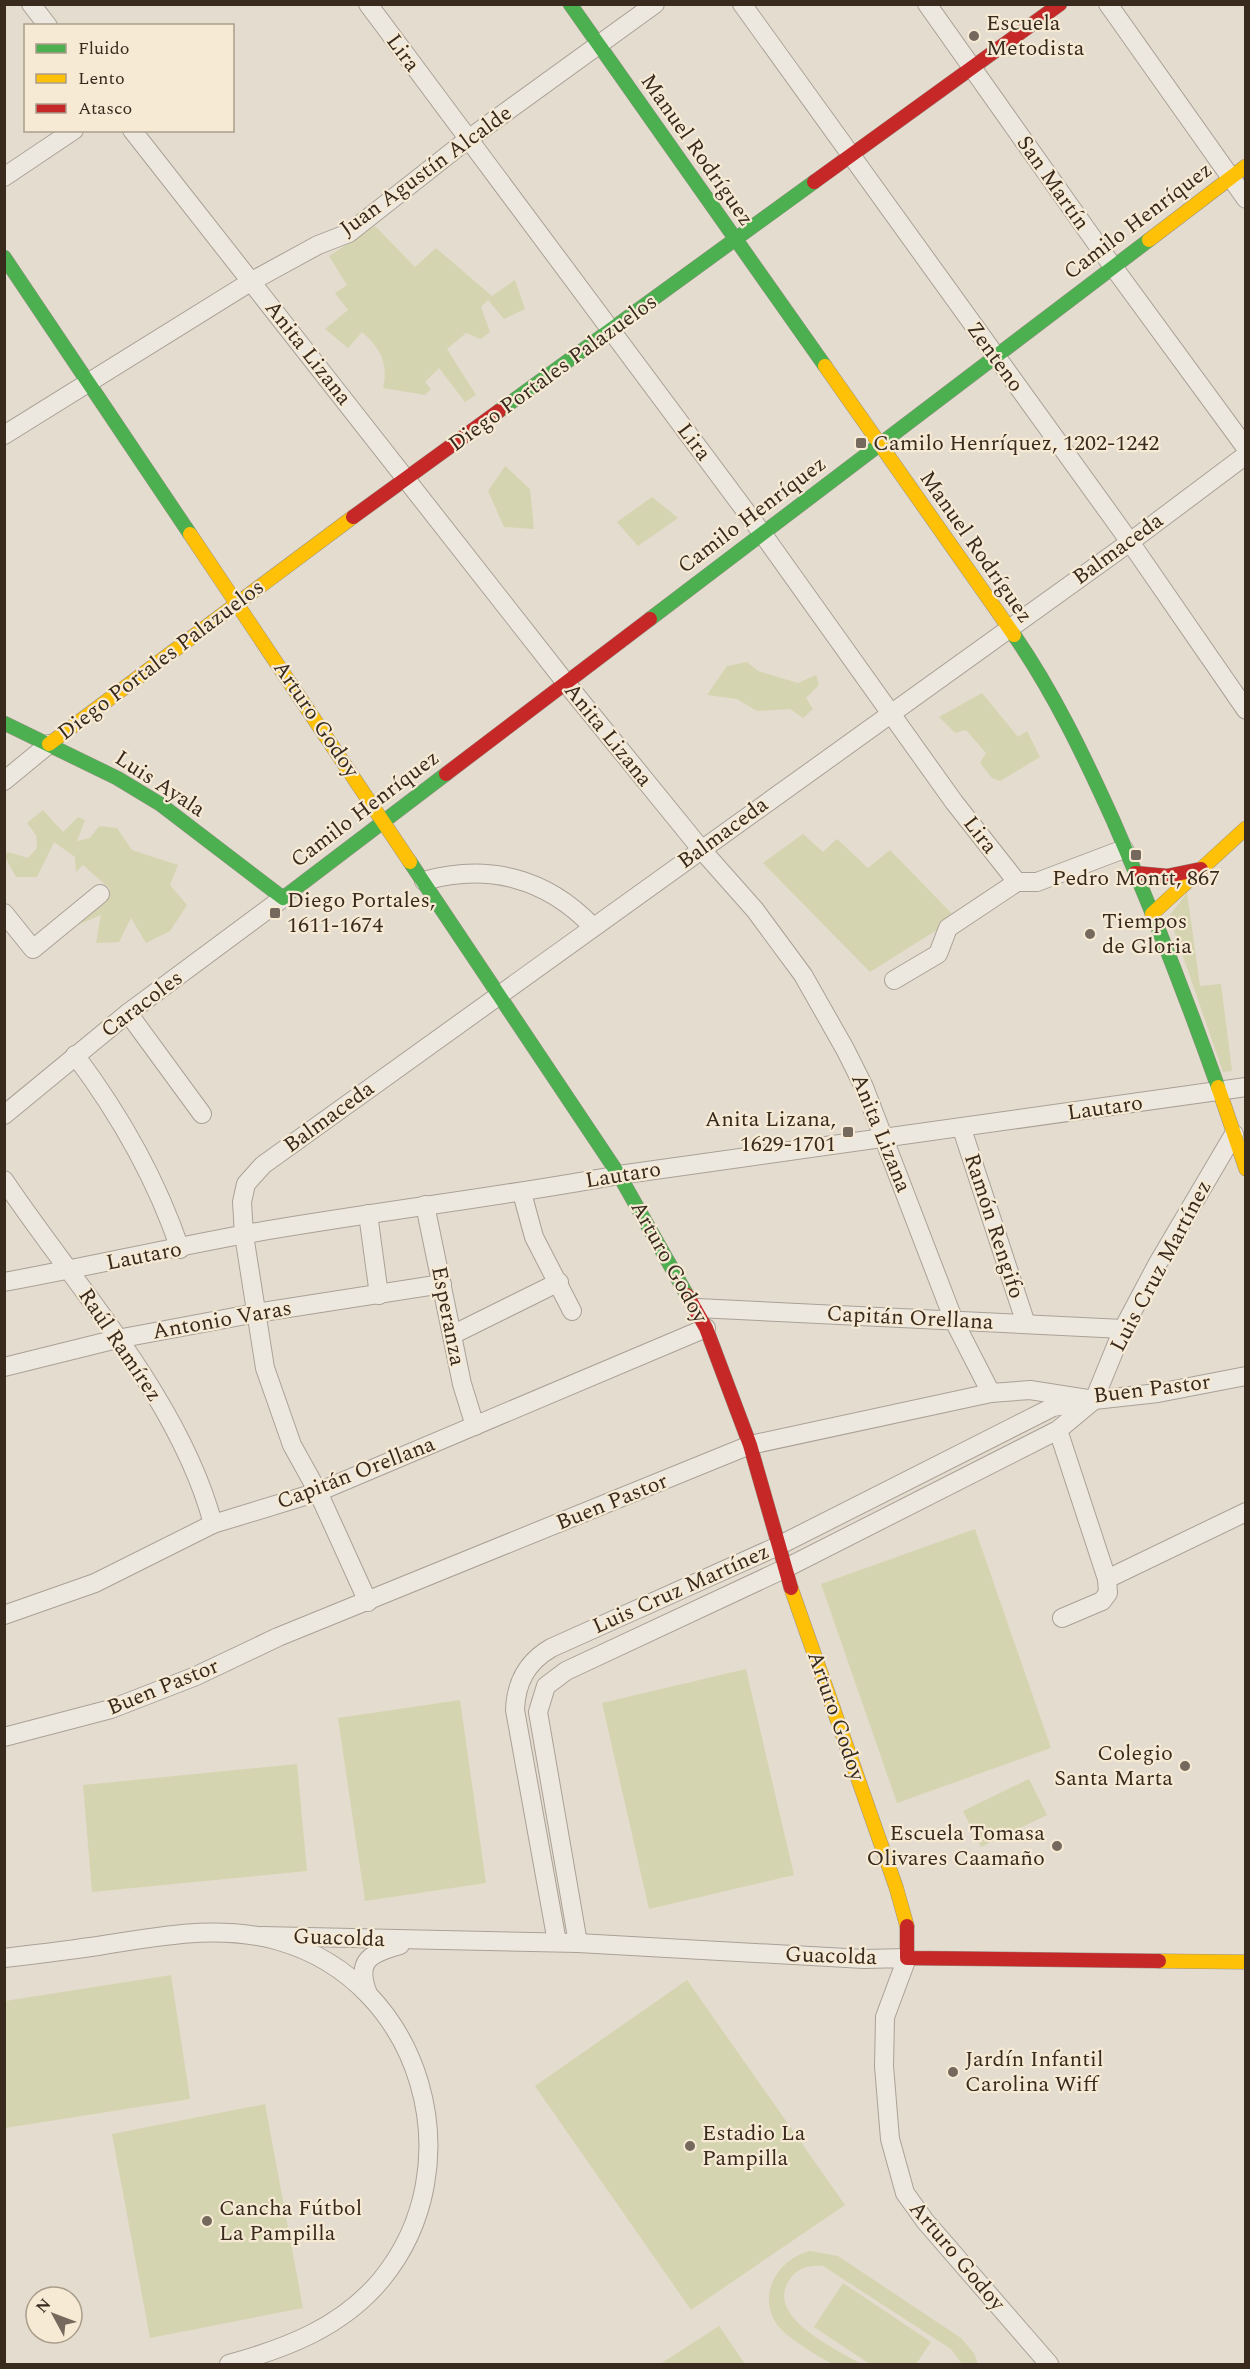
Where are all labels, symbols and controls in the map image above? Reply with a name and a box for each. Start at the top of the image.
place label: Escuela Metodista [986,7,1085,65]
legend [24,24,234,132]
street label: Lira [378,27,428,79]
marker: Escuela Metodista [967,29,981,43]
text: Fluido [78,35,130,62]
text: Lento [78,65,125,92]
street label: Manuel Rodríguez [632,67,762,233]
text: Atasco [78,95,132,122]
street label: Juan Agustín Alcalde [333,97,519,245]
street label: San Martín [1008,129,1098,237]
street label: Camilo Henríquez [1057,154,1219,288]
street label: Diego Portales Palazuelos [442,286,664,460]
street label: Anita Lizana [256,293,360,413]
street label: Zenteno [958,315,1032,399]
street label: Lira [669,416,720,468]
place label: Camilo Henríquez, 1202-1242 [873,427,1159,460]
marker: Camilo Henríquez, 1202-1242 [854,436,868,450]
street label: Camilo Henríquez [671,448,833,582]
street label: Manuel Rodríguez [911,464,1041,630]
street label: Balmaceda [1066,505,1171,593]
street label: Diego Portales Palazuelos [51,571,271,749]
street label: Arturo Godoy [265,654,368,785]
street label: Anita Lizana [556,676,661,794]
street label: Luis Ayala [108,742,212,826]
street label: Camilo Henríquez [284,742,446,876]
street label: Balmaceda [671,789,776,877]
street label: Lira [955,809,1006,861]
marker: Pedro Montt, 867 [1129,848,1143,862]
place label: Pedro Montt, 867 [1052,862,1220,895]
place label: Diego Portales, 1611-1674 [287,884,435,942]
place label: Tiempos de Gloria [1102,905,1192,963]
marker: Diego Portales, 1611-1674 [268,906,282,920]
marker: Tiempos de Gloria [1083,927,1097,941]
street label: Caracoles [94,962,190,1046]
street label: Anita Lizana [842,1069,920,1198]
street label: Balmaceda [277,1073,382,1161]
street label: Lautaro [1065,1086,1145,1130]
place label: Anita Lizana, 1629-1701 [705,1103,836,1161]
marker: Anita Lizana, 1629-1701 [841,1125,855,1139]
street label: Ramón Rengifo [955,1149,1033,1303]
street label: Lautaro [583,1153,663,1197]
street label: Luis Cruz Martínez [1102,1174,1220,1358]
street label: Arturo Godoy [622,1195,717,1330]
street label: Lautaro [103,1233,185,1279]
street label: Esperanza [422,1263,474,1369]
street label: Raúl Ramírez [70,1281,170,1409]
street label: Antonio Varas [150,1292,294,1348]
street label: Capitán Orellana [826,1297,995,1339]
street label: Buen Pastor [1092,1365,1213,1413]
street label: Capitán Orellana [272,1428,440,1518]
street label: Buen Pastor [551,1465,673,1539]
street label: Luis Cruz Martínez [587,1535,775,1643]
street label: Arturo Godoy [798,1647,874,1787]
street label: Buen Pastor [102,1650,224,1724]
place label: Colegio Santa Marta [1054,1737,1173,1795]
marker: Colegio Santa Marta [1178,1759,1192,1773]
place label: Escuela Tomasa Olivares Caamaño [866,1817,1045,1875]
marker: Escuela Tomasa Olivares Caamaño [1050,1839,1064,1853]
street label: Guacolda [292,1920,386,1956]
street label: Guacolda [784,1938,878,1974]
place label: Jardín Infantil Carolina Wiff [965,2043,1103,2101]
marker: Jardín Infantil Carolina Wiff [946,2065,960,2079]
place label: Estadio La Pampilla [702,2117,806,2175]
marker: Estadio La Pampilla [683,2139,697,2153]
place label: Cancha Fútbol La Pampilla [219,2192,362,2250]
street label: Arturo Godoy [901,2194,1014,2319]
marker: Cancha Fútbol La Pampilla [200,2214,214,2228]
north arrow [24,2285,84,2345]
text: N [30,2293,57,2319]

